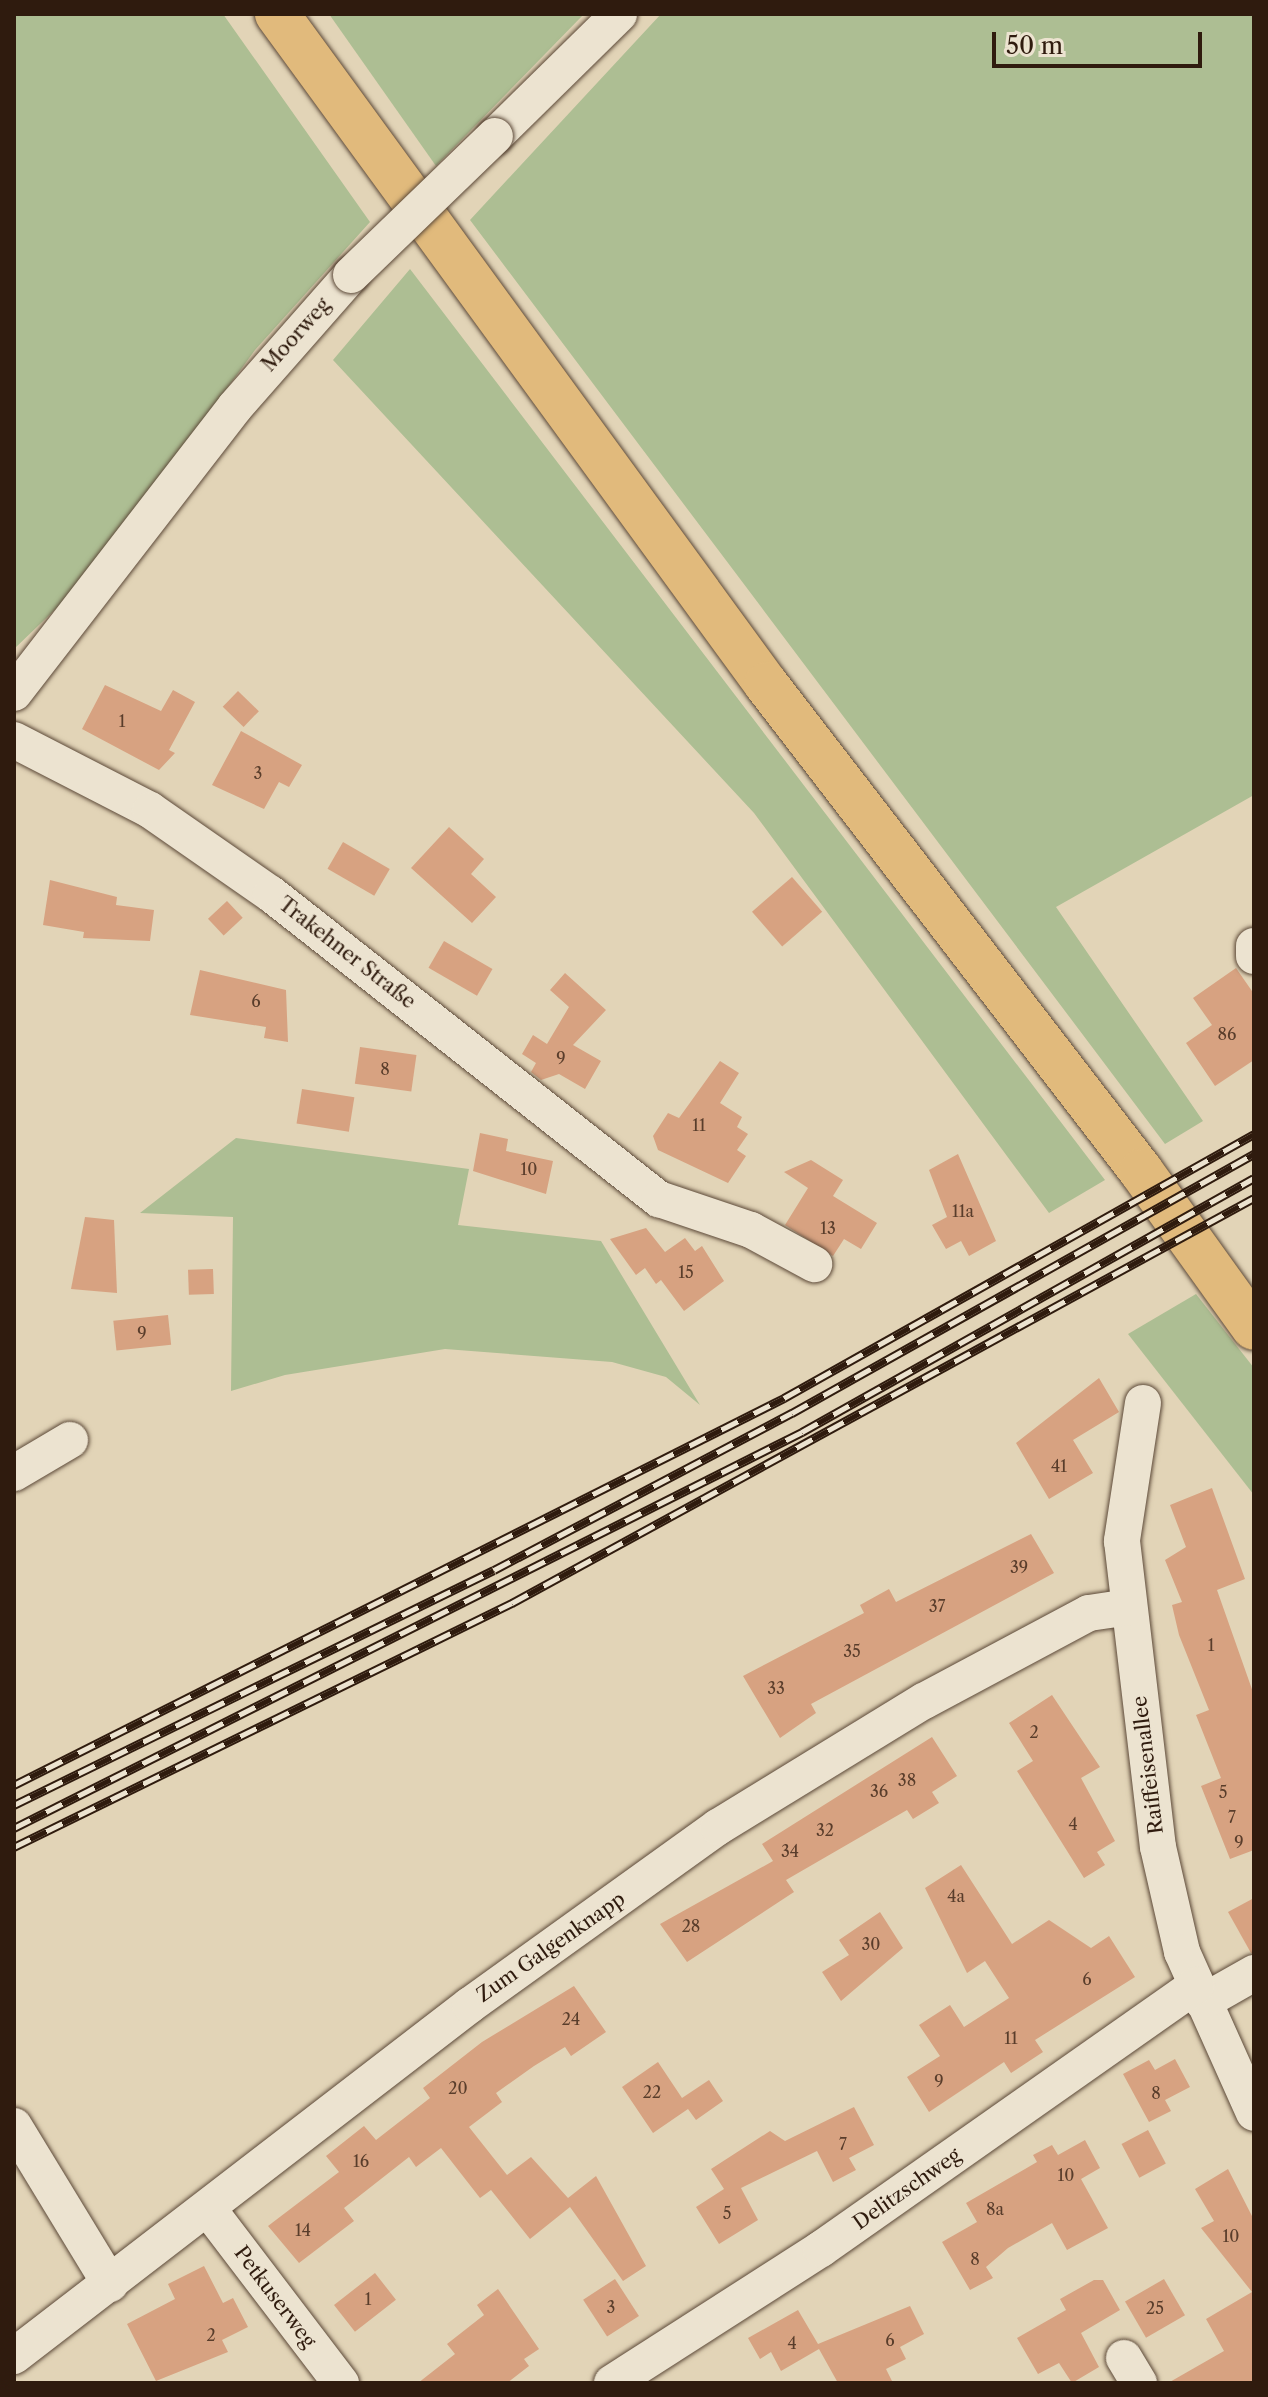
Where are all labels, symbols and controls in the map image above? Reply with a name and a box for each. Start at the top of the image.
scale bar [996,16,1206,66]
text: 50 m [1006,31,1063,60]
street label: Moorweg [257,293,335,377]
house number: 1 [119,711,125,731]
house number: 3 [254,763,262,783]
street label: Trakehner Straße [274,892,420,1014]
house number: 6 [251,991,261,1011]
house number: 86 [1218,1024,1236,1044]
house number: 9 [556,1048,566,1068]
house number: 8 [380,1059,390,1079]
house number: 11 [692,1115,706,1135]
house number: 10 [521,1159,537,1179]
house number: 11a [952,1201,974,1221]
house number: 13 [820,1218,836,1238]
house number: 15 [678,1262,694,1282]
house number: 9 [137,1323,147,1343]
house number: 41 [1051,1456,1067,1476]
house number: 39 [1010,1557,1028,1577]
house number: 37 [929,1596,945,1616]
house number: 1 [1208,1635,1214,1655]
house number: 35 [843,1641,861,1661]
house number: 33 [767,1678,785,1698]
street label: Raiffeisenallee [1128,1694,1168,1836]
house number: 2 [1029,1722,1039,1742]
house number: 38 [898,1770,916,1790]
house number: 36 [870,1781,888,1801]
house number: 5 [1219,1782,1227,1802]
house number: 7 [1228,1807,1236,1827]
house number: 4 [1068,1814,1078,1834]
house number: 32 [816,1820,834,1840]
house number: 9 [1234,1832,1244,1852]
house number: 34 [781,1841,799,1861]
house number: 4a [947,1886,965,1906]
street label: Zum Galgenknapp [472,1887,630,2007]
house number: 28 [682,1916,700,1936]
house number: 30 [862,1934,880,1954]
house number: 6 [1082,1969,1092,1989]
house number: 24 [562,2009,580,2029]
house number: 11 [1004,2028,1018,2048]
house number: 9 [934,2071,944,2091]
house number: 20 [448,2078,468,2098]
house number: 22 [643,2082,661,2102]
house number: 8 [1151,2083,1161,2103]
house number: 7 [839,2134,847,2154]
street label: Delitzschweg [849,2143,965,2235]
house number: 16 [353,2151,369,2171]
house number: 10 [1058,2165,1074,2185]
house number: 8a [986,2199,1004,2219]
house number: 5 [723,2203,731,2223]
house number: 14 [295,2220,311,2240]
house number: 10 [1223,2226,1239,2246]
street label: Petkuserweg [229,2241,321,2353]
house number: 8 [970,2249,980,2269]
house number: 1 [365,2289,371,2309]
house number: 3 [607,2297,615,2317]
house number: 25 [1146,2298,1164,2318]
house number: 2 [206,2325,216,2345]
house number: 6 [885,2330,895,2350]
house number: 4 [787,2333,797,2353]

